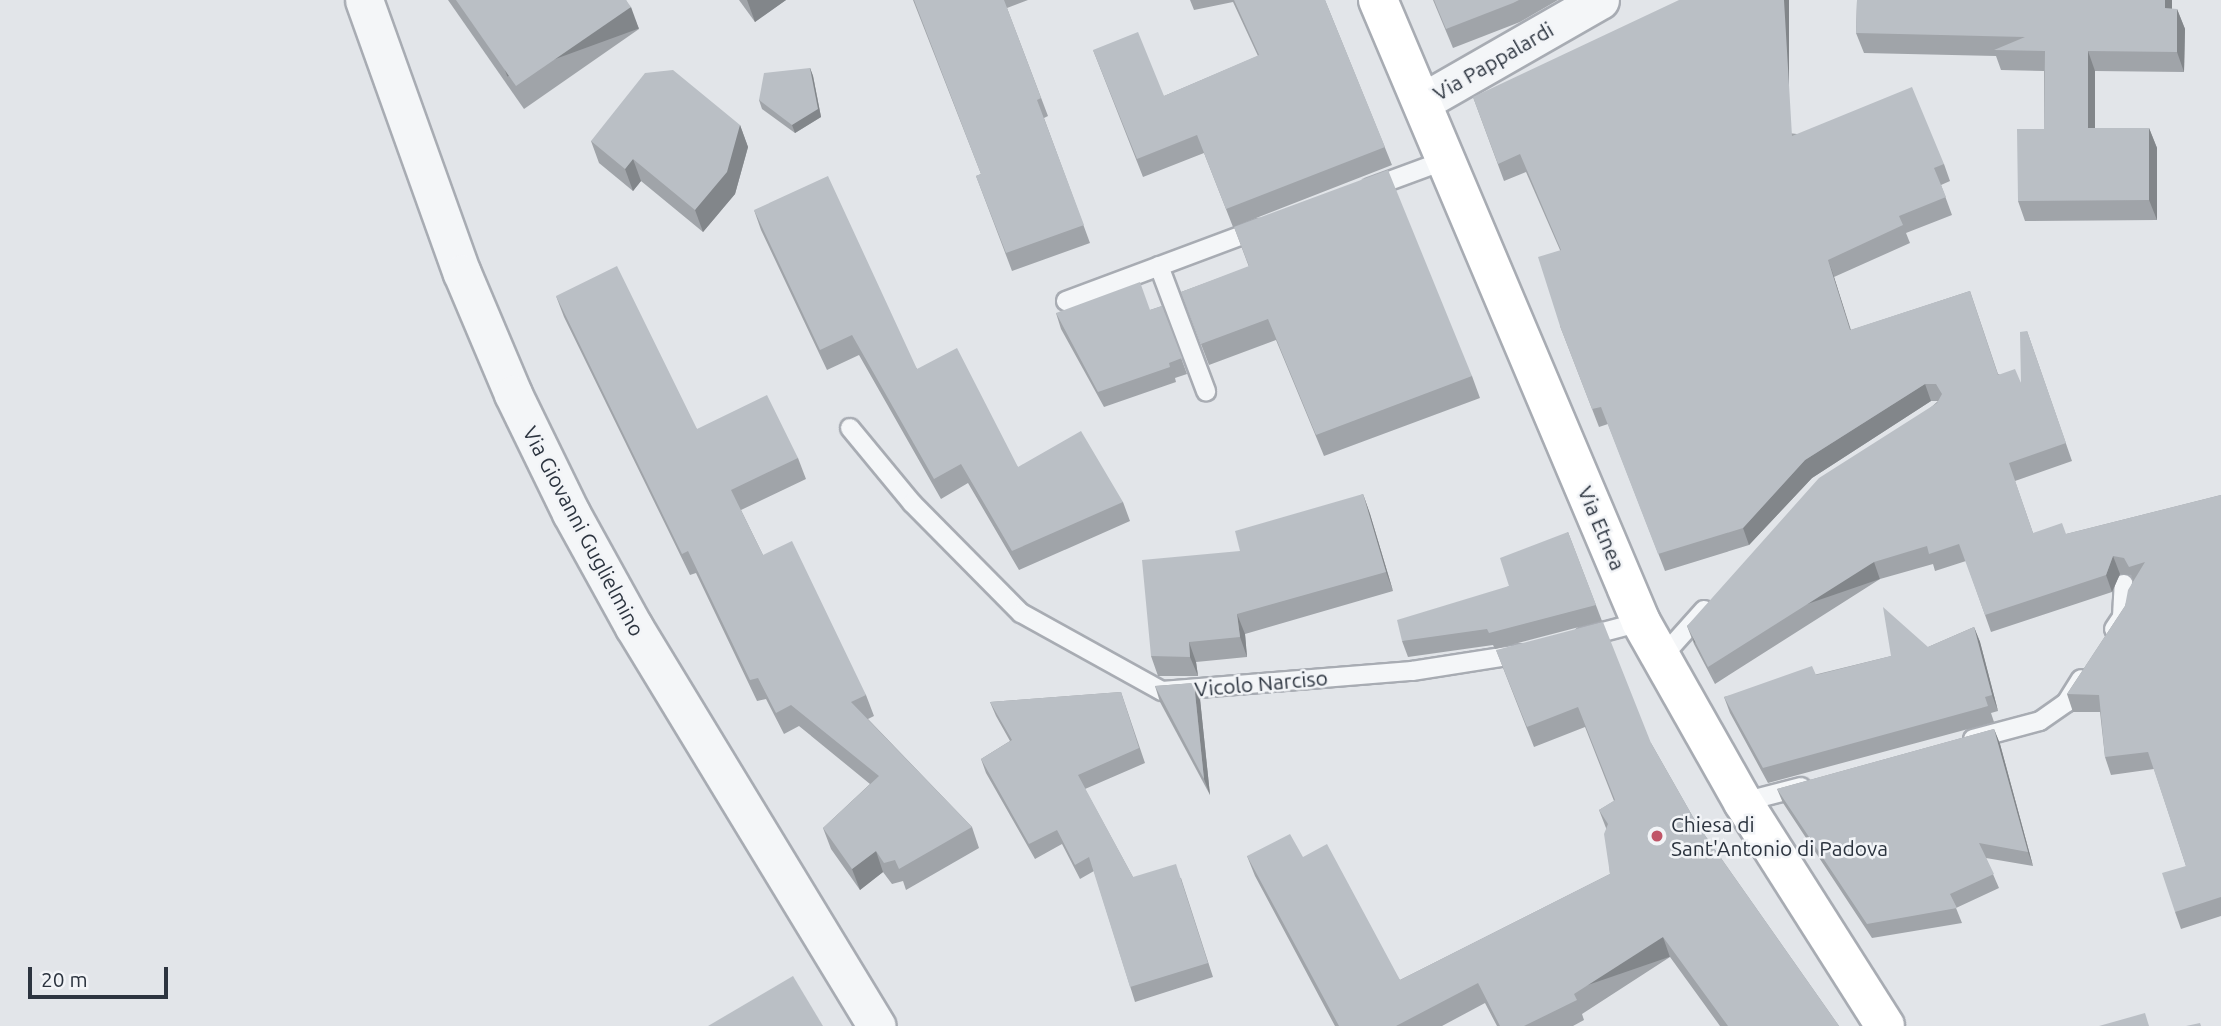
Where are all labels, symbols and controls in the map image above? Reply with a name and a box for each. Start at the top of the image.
street label: Via Pappalardi [1428,16,1558,106]
street label: Via Giovanni Guglielmino [518,422,650,640]
street label: Via Etnea [1573,482,1631,574]
street label: Vicolo Narciso [1193,665,1329,701]
place label: Chiesa di Sant'Antonio di Padova [1671,811,1888,861]
marker: Chiesa di Sant'Antonio di Padova [1649,828,1665,844]
scale bar [32,953,172,997]
text: 20 m [41,967,88,991]

